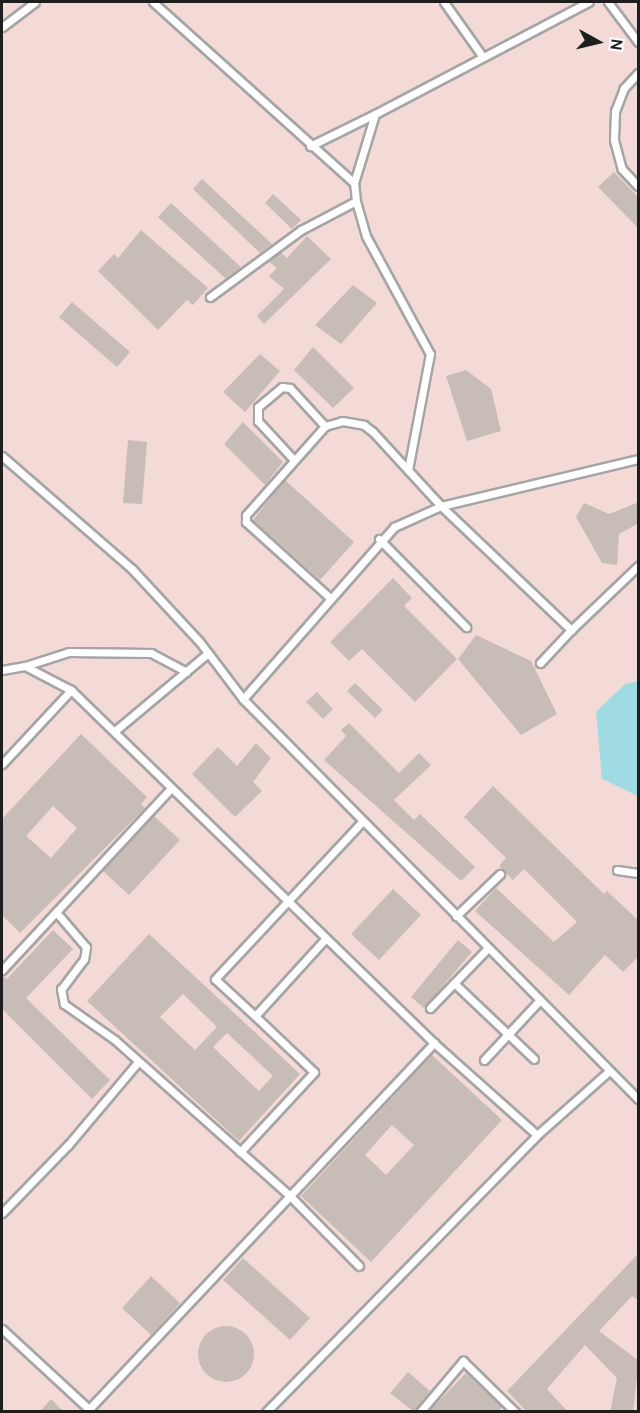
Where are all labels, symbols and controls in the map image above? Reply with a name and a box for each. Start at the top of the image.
north arrow [568,12,628,72]
text: N [606,38,627,51]

